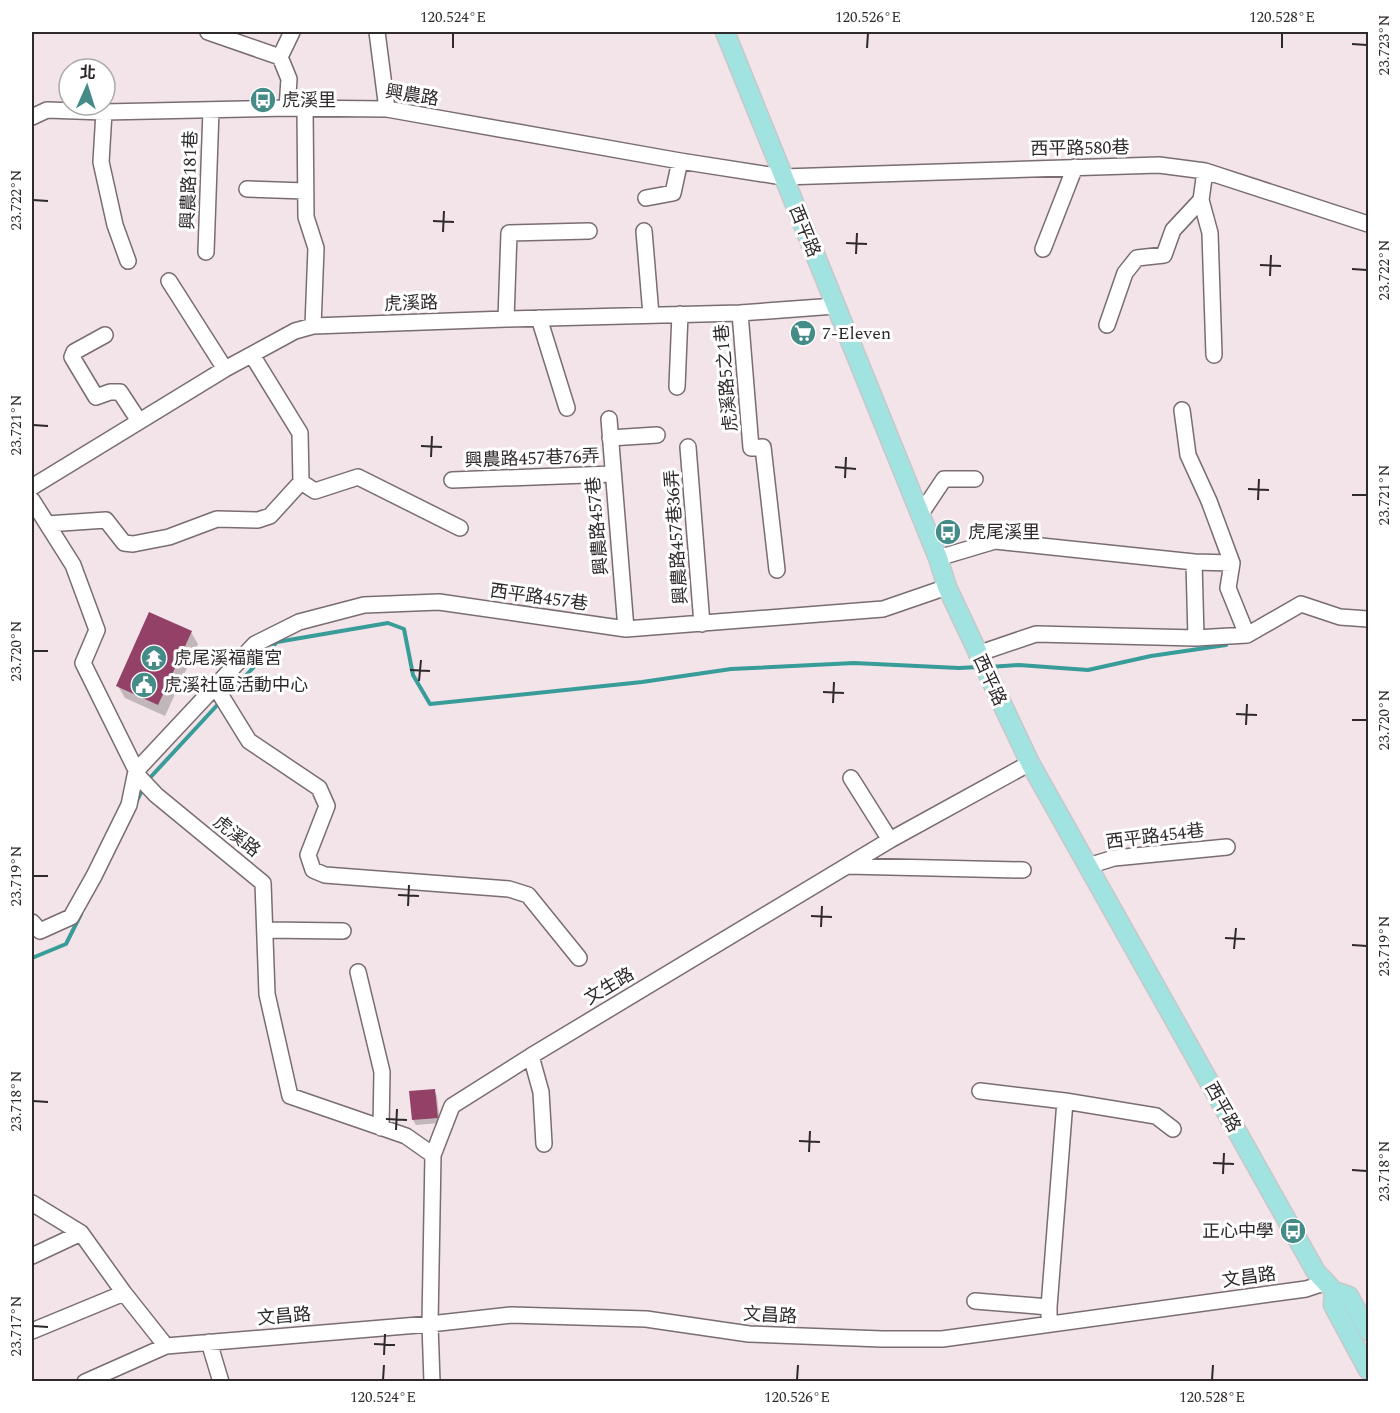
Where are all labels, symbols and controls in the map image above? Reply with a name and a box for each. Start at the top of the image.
text: 120.524°E [420,6,486,29]
text: 120.526°E [835,6,901,29]
text: 120.528°E [1249,6,1315,29]
text: 23.723°N [1373,15,1396,75]
north arrow [57,57,117,117]
text: 北 [79,61,96,85]
street label: 興農路 [383,78,441,113]
bus stop icon: 虎溪里 [248,85,278,115]
place label: 虎溪里 [282,87,336,114]
street label: 興農路181巷 [174,130,205,230]
street label: 西平路580巷 [1030,134,1130,163]
text: 23.722°N [5,170,28,230]
street label: 西平路 [782,201,827,261]
text: 23.722°N [1373,240,1396,300]
street label: 虎溪路 [384,289,438,318]
supermarket icon: 7-Eleven [788,318,818,348]
place label: 7-Eleven [822,320,891,347]
street label: 虎溪路5之1巷 [708,323,745,433]
text: 23.721°N [5,395,28,455]
street label: 興農路457巷76弄 [464,443,600,474]
text: 23.721°N [1373,465,1396,525]
street label: 興農路457巷36弄 [658,469,695,605]
street label: 興農路457巷 [580,475,615,576]
bus stop icon: 虎尾溪里 [933,517,963,547]
place label: 虎尾溪里 [968,519,1040,546]
street label: 西平路457巷 [488,577,590,618]
text: 23.720°N [5,621,28,681]
temple icon: 虎尾溪福龍宮 [139,643,169,673]
place label: 虎尾溪福龍宮 [174,645,282,672]
street label: 西平路 [966,650,1013,710]
public building icon: 虎溪社區活動中心 [129,670,159,700]
place label: 虎溪社區活動中心 [164,672,308,699]
text: 23.720°N [1373,690,1396,750]
street label: 虎溪路 [207,809,266,864]
street label: 西平路454巷 [1104,817,1206,856]
text: 23.719°N [5,846,28,906]
text: 23.719°N [1373,916,1396,976]
street label: 文生路 [579,961,639,1012]
text: 23.718°N [5,1071,28,1131]
street label: 西平路 [1198,1077,1247,1137]
text: 23.718°N [1373,1141,1396,1201]
bus stop icon: 正心中學 [1278,1216,1308,1246]
place label: 正心中學 [1202,1218,1274,1245]
street label: 文昌路 [1220,1260,1278,1295]
text: 23.717°N [5,1296,28,1356]
street label: 文昌路 [256,1301,312,1332]
street label: 文昌路 [742,1301,798,1330]
text: 120.524°E [350,1386,416,1409]
text: 120.526°E [764,1386,830,1409]
text: 120.528°E [1179,1386,1245,1409]

